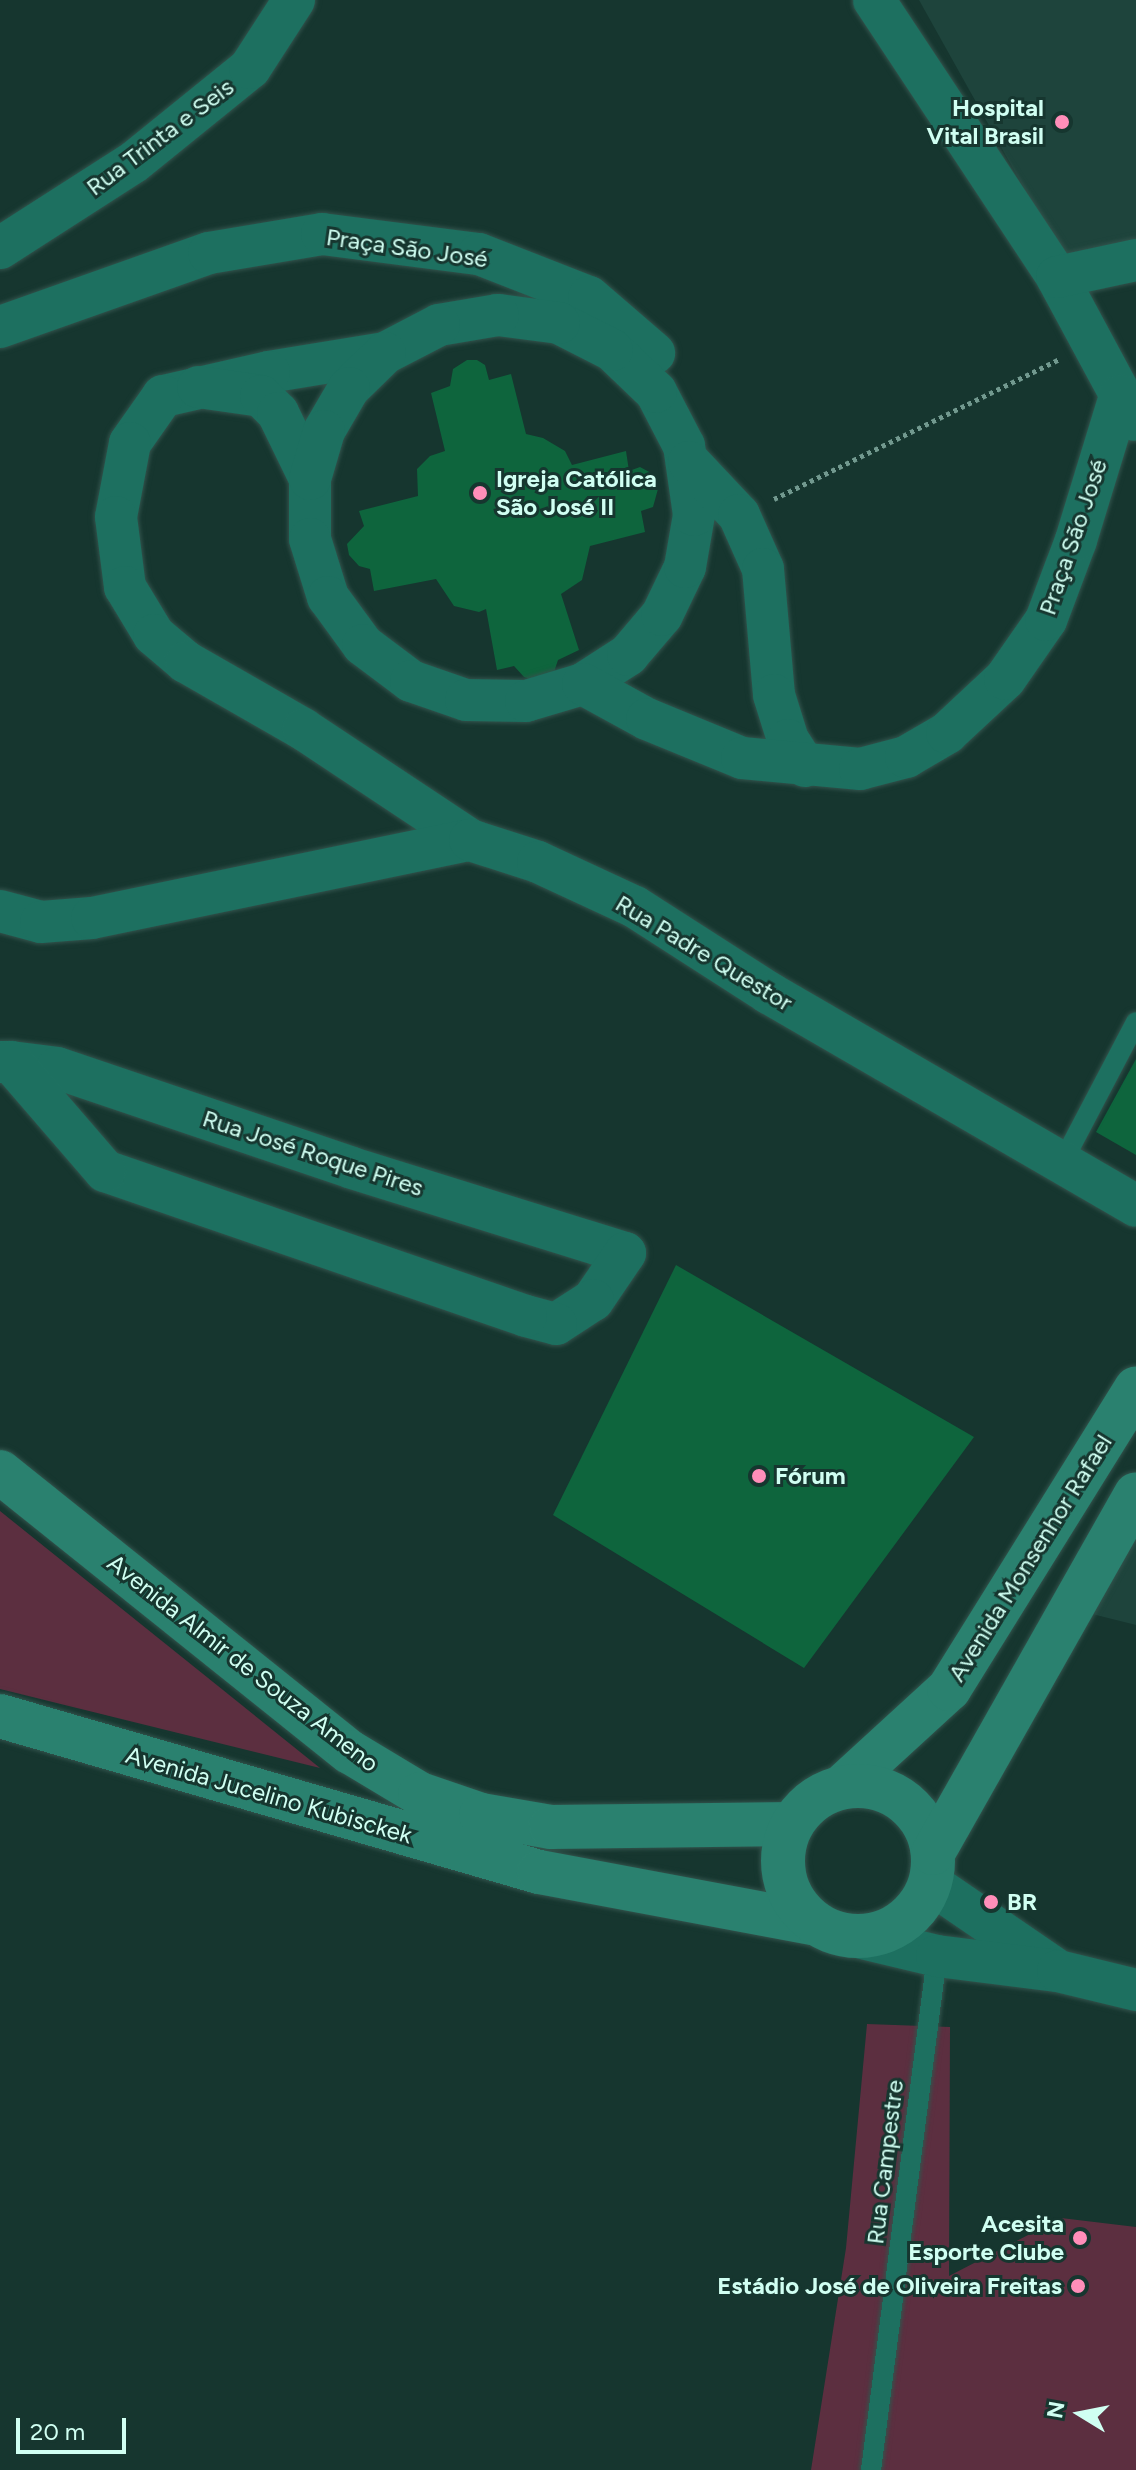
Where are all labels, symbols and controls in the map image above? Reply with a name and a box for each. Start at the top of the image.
street label: Rua Trinta e Seis [81,72,239,202]
place label: Hospital Vital Brasil [927,94,1044,150]
marker: Hospital Vital Brasil [1051,111,1073,133]
street label: Praça São José [324,222,490,274]
street label: Praça São José [1033,455,1113,619]
place label: Igreja Católica São José II [496,465,657,521]
marker: Igreja Católica São José II [471,484,489,502]
street label: Rua Padre Questor [610,889,798,1017]
street label: Rua José Roque Pires [199,1104,427,1202]
street label: Avenida Monsenhor Rafael [942,1429,1118,1687]
place label: Fórum [775,1462,846,1490]
marker: Fórum [750,1467,768,1485]
street label: Avenida Almir de Souza Ameno [102,1548,384,1778]
street label: Avenida Jucelino Kubisckek [123,1740,415,1850]
place label: BR [1007,1888,1037,1916]
marker: BR [982,1893,1000,1911]
street label: Rua Campestre [861,2078,909,2246]
place label: Acesita Esporte Clube [908,2210,1064,2266]
marker: Acesita Esporte Clube [1071,2229,1089,2247]
place label: Estádio José de Oliveira Freitas [717,2272,1062,2300]
marker: Estádio José de Oliveira Freitas [1069,2277,1087,2295]
north arrow [1040,2374,1120,2454]
text: N [1041,2399,1071,2420]
scale bar [20,2402,130,2452]
text: 20 m [30,2417,85,2446]

